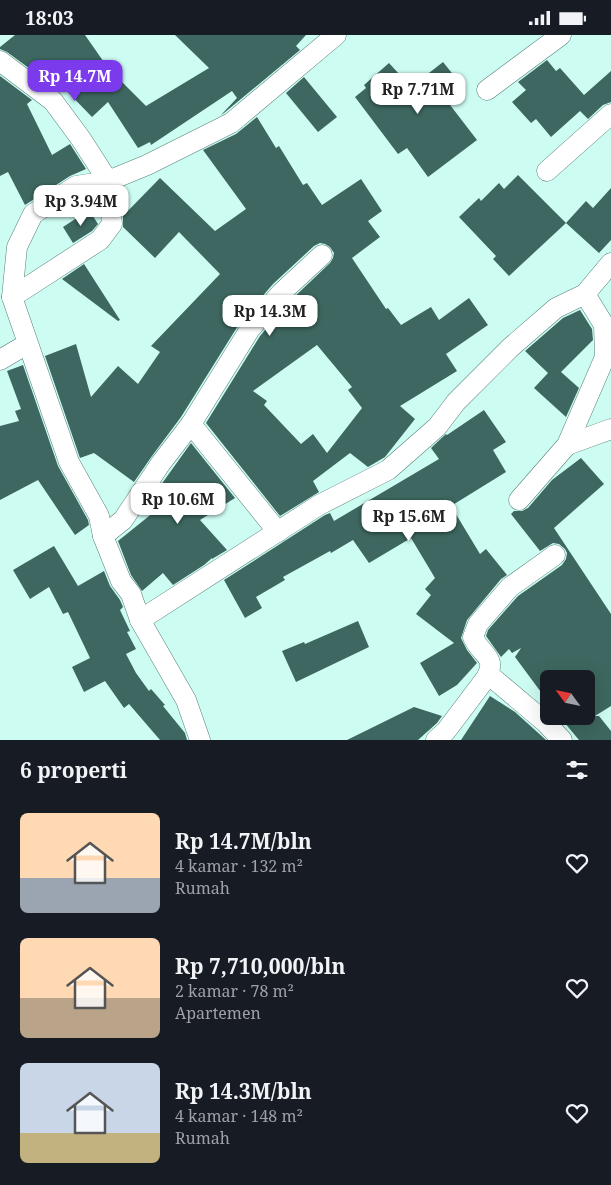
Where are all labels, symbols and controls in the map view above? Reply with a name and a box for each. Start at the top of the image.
text: 18:03 [25,5,74,31]
pin: Rp 14.7M [23,59,127,102]
text: Rp 14.7M [39,65,111,87]
pin: Rp 7.71M [366,73,470,115]
text: Rp 7.71M [382,78,454,100]
pin: Rp 3.94M [29,185,133,227]
text: Rp 3.94M [45,190,117,212]
pin: Rp 14.3M [218,295,322,337]
text: Rp 14.3M [234,300,306,322]
pin: Rp 10.6M [126,483,230,525]
text: Rp 10.6M [142,488,214,510]
pin: Rp 15.6M [357,499,461,542]
text: Rp 15.6M [373,505,445,527]
north arrow [540,670,595,725]
map controls [540,670,595,725]
text: 6 properti [20,756,127,784]
icon: filters [563,756,591,784]
text: Rp 14.7M/bln [175,827,312,855]
icon: home [60,833,120,893]
icon: heart [563,849,591,877]
text: 4 kamar · 132 m² [175,855,303,877]
text: Rumah [175,877,230,899]
text: Rp 7,710,000/bln [175,952,345,980]
icon: home [60,958,120,1018]
icon: heart [563,974,591,1002]
text: 2 kamar · 78 m² [175,980,294,1002]
text: Apartemen [175,1002,261,1024]
text: Rp 14.3M/bln [175,1077,312,1105]
icon: home [60,1083,120,1143]
icon: heart [563,1099,591,1127]
text: 4 kamar · 148 m² [175,1105,303,1127]
text: Rumah [175,1127,230,1149]

